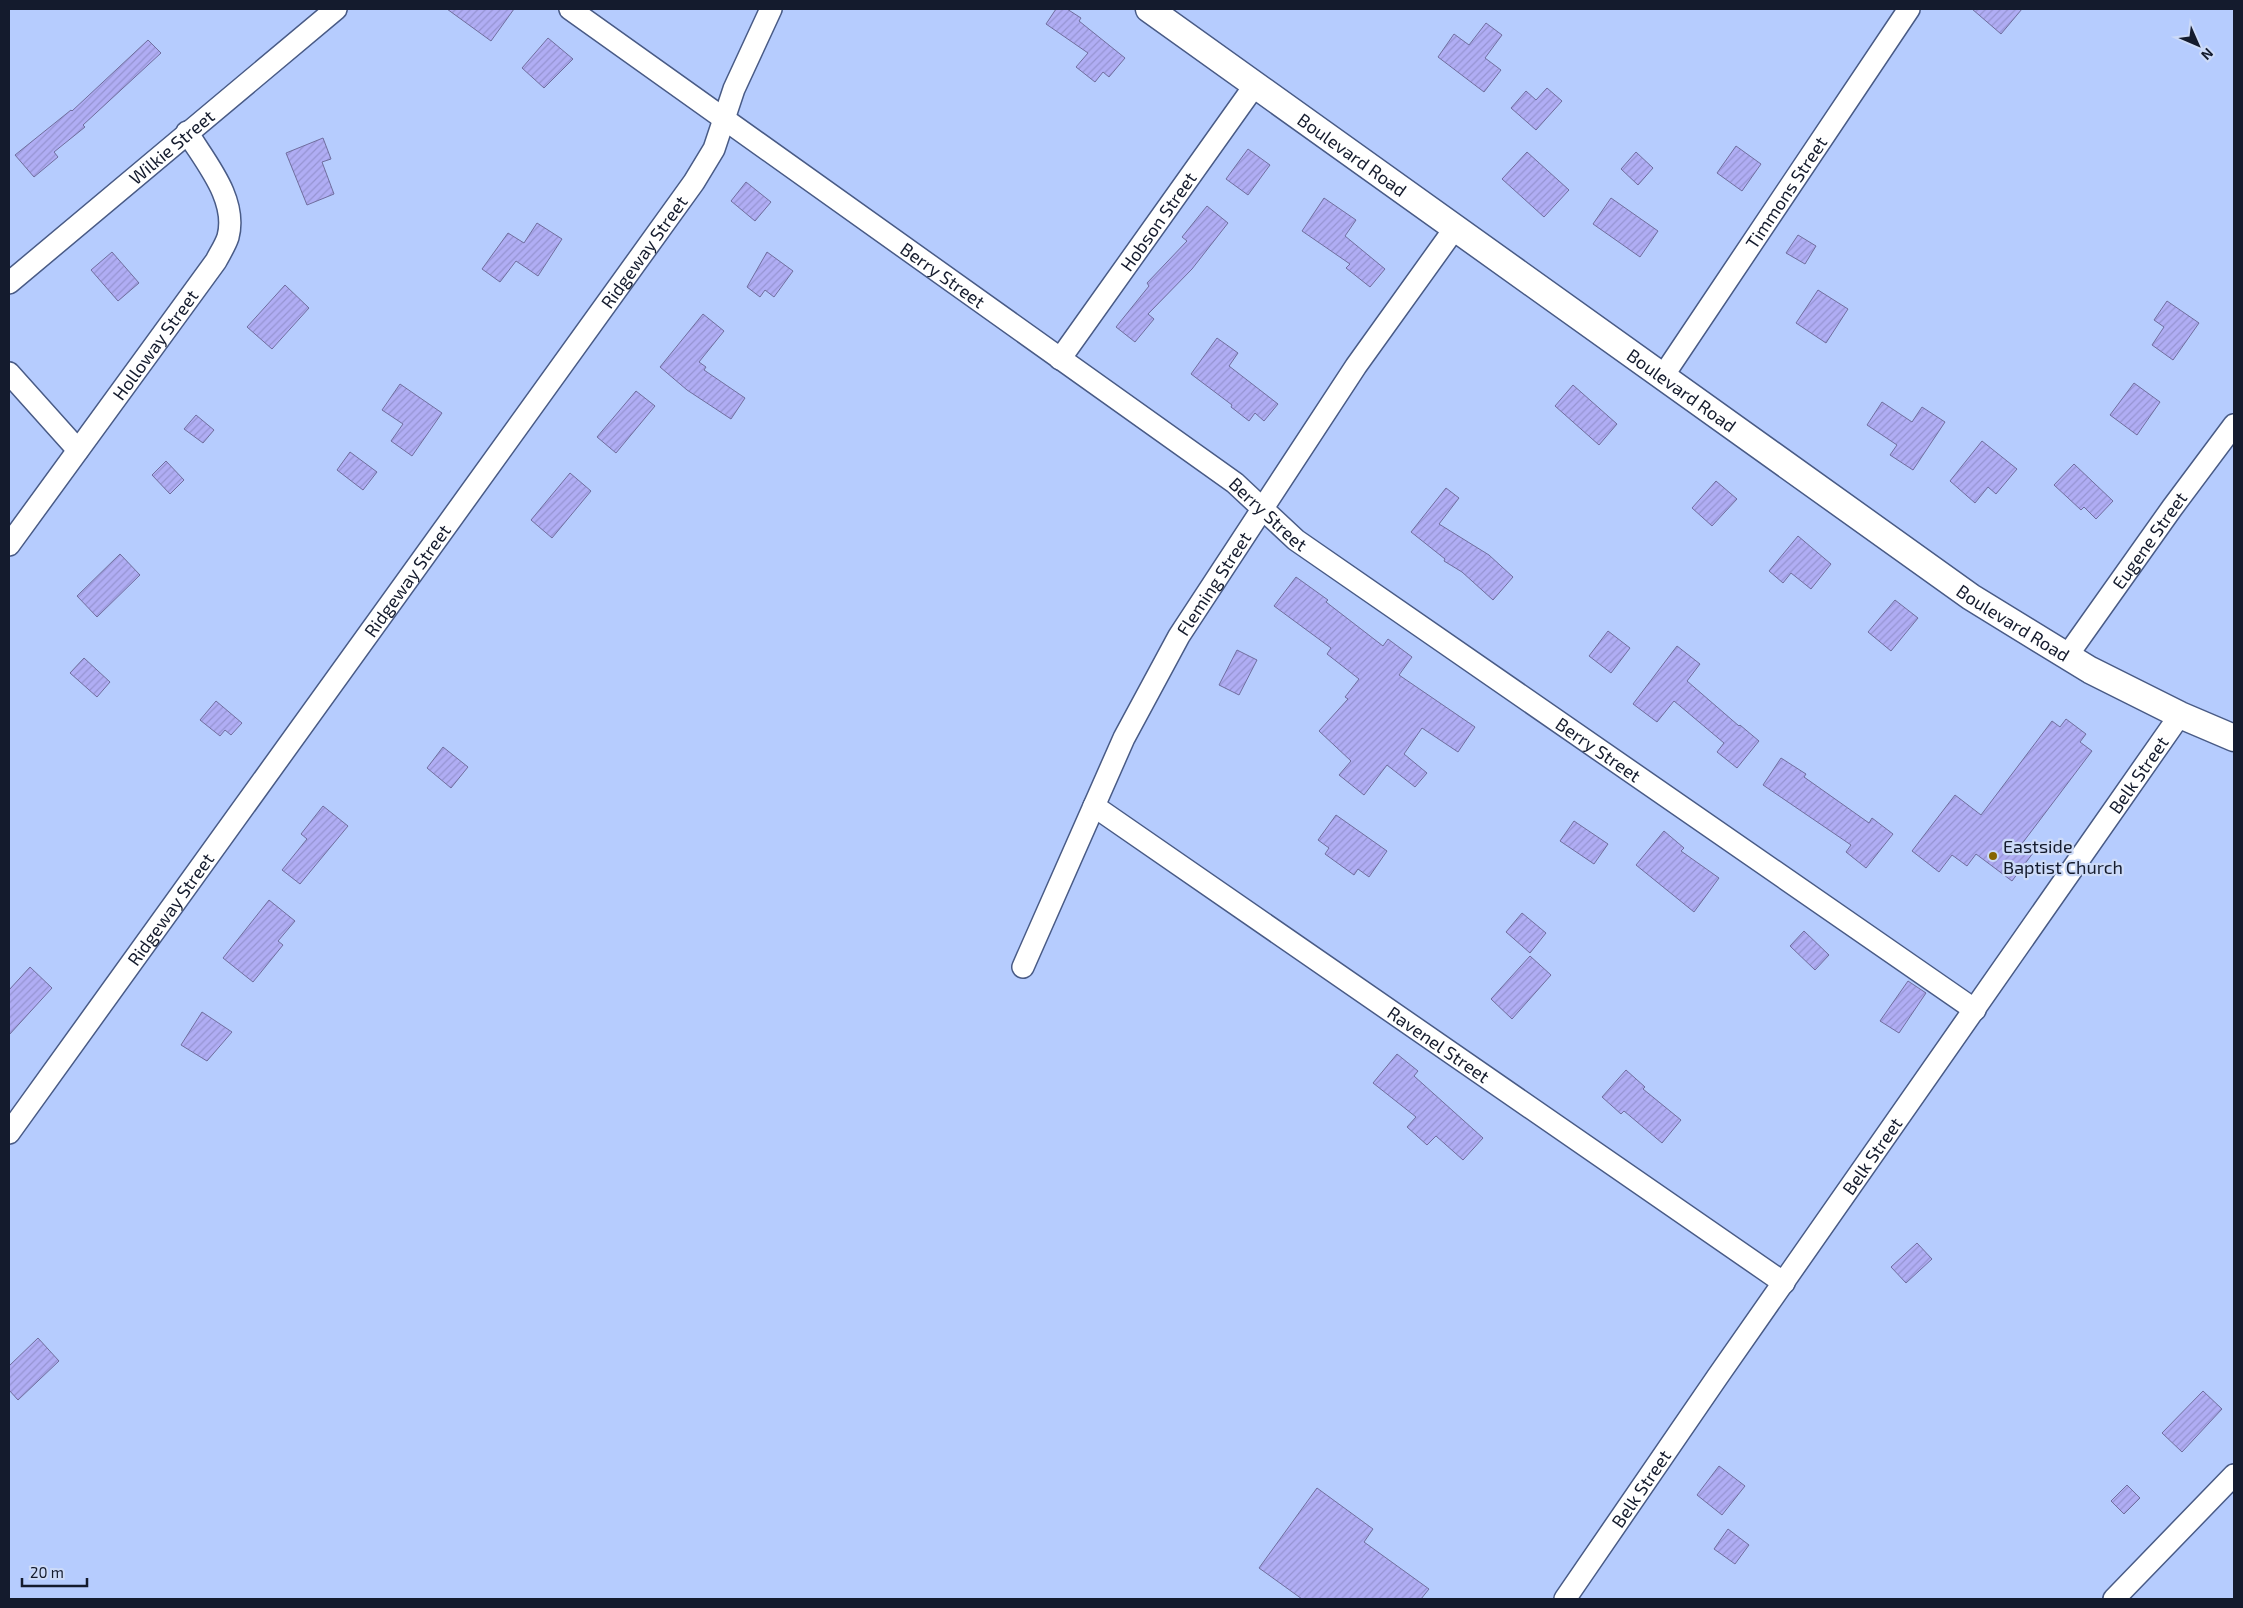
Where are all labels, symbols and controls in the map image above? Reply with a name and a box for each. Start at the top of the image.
north arrow [2173,20,2223,70]
text: N [2198,45,2217,64]
street label: Wilkie Street [124,105,219,189]
street label: Boulevard Road [1294,108,1411,201]
street label: Timmons Street [1741,132,1832,253]
street label: Hobson Street [1115,167,1201,275]
street label: Ridgeway Street [596,191,692,312]
street label: Berry Street [896,237,990,312]
street label: Holloway Street [108,285,203,404]
street label: Boulevard Road [1623,344,1741,437]
street label: Berry Street [1225,472,1312,555]
street label: Eugene Street [2107,487,2191,593]
street label: Ridgeway Street [359,520,455,641]
street label: Fleming Street [1171,527,1255,639]
street label: Boulevard Road [1952,579,2074,666]
street label: Berry Street [1552,712,1645,787]
street label: Belk Street [2104,732,2173,818]
place label: Eastside Baptist Church [2003,835,2123,878]
street label: Ridgeway Street [122,848,218,970]
marker: Eastside Baptist Church [1987,850,1999,862]
street label: Ravenel Street [1383,1001,1494,1087]
street label: Belk Street [1837,1113,1907,1199]
street label: Belk Street [1606,1445,1675,1532]
scale bar [22,1556,88,1588]
text: 20 m [30,1563,64,1581]

